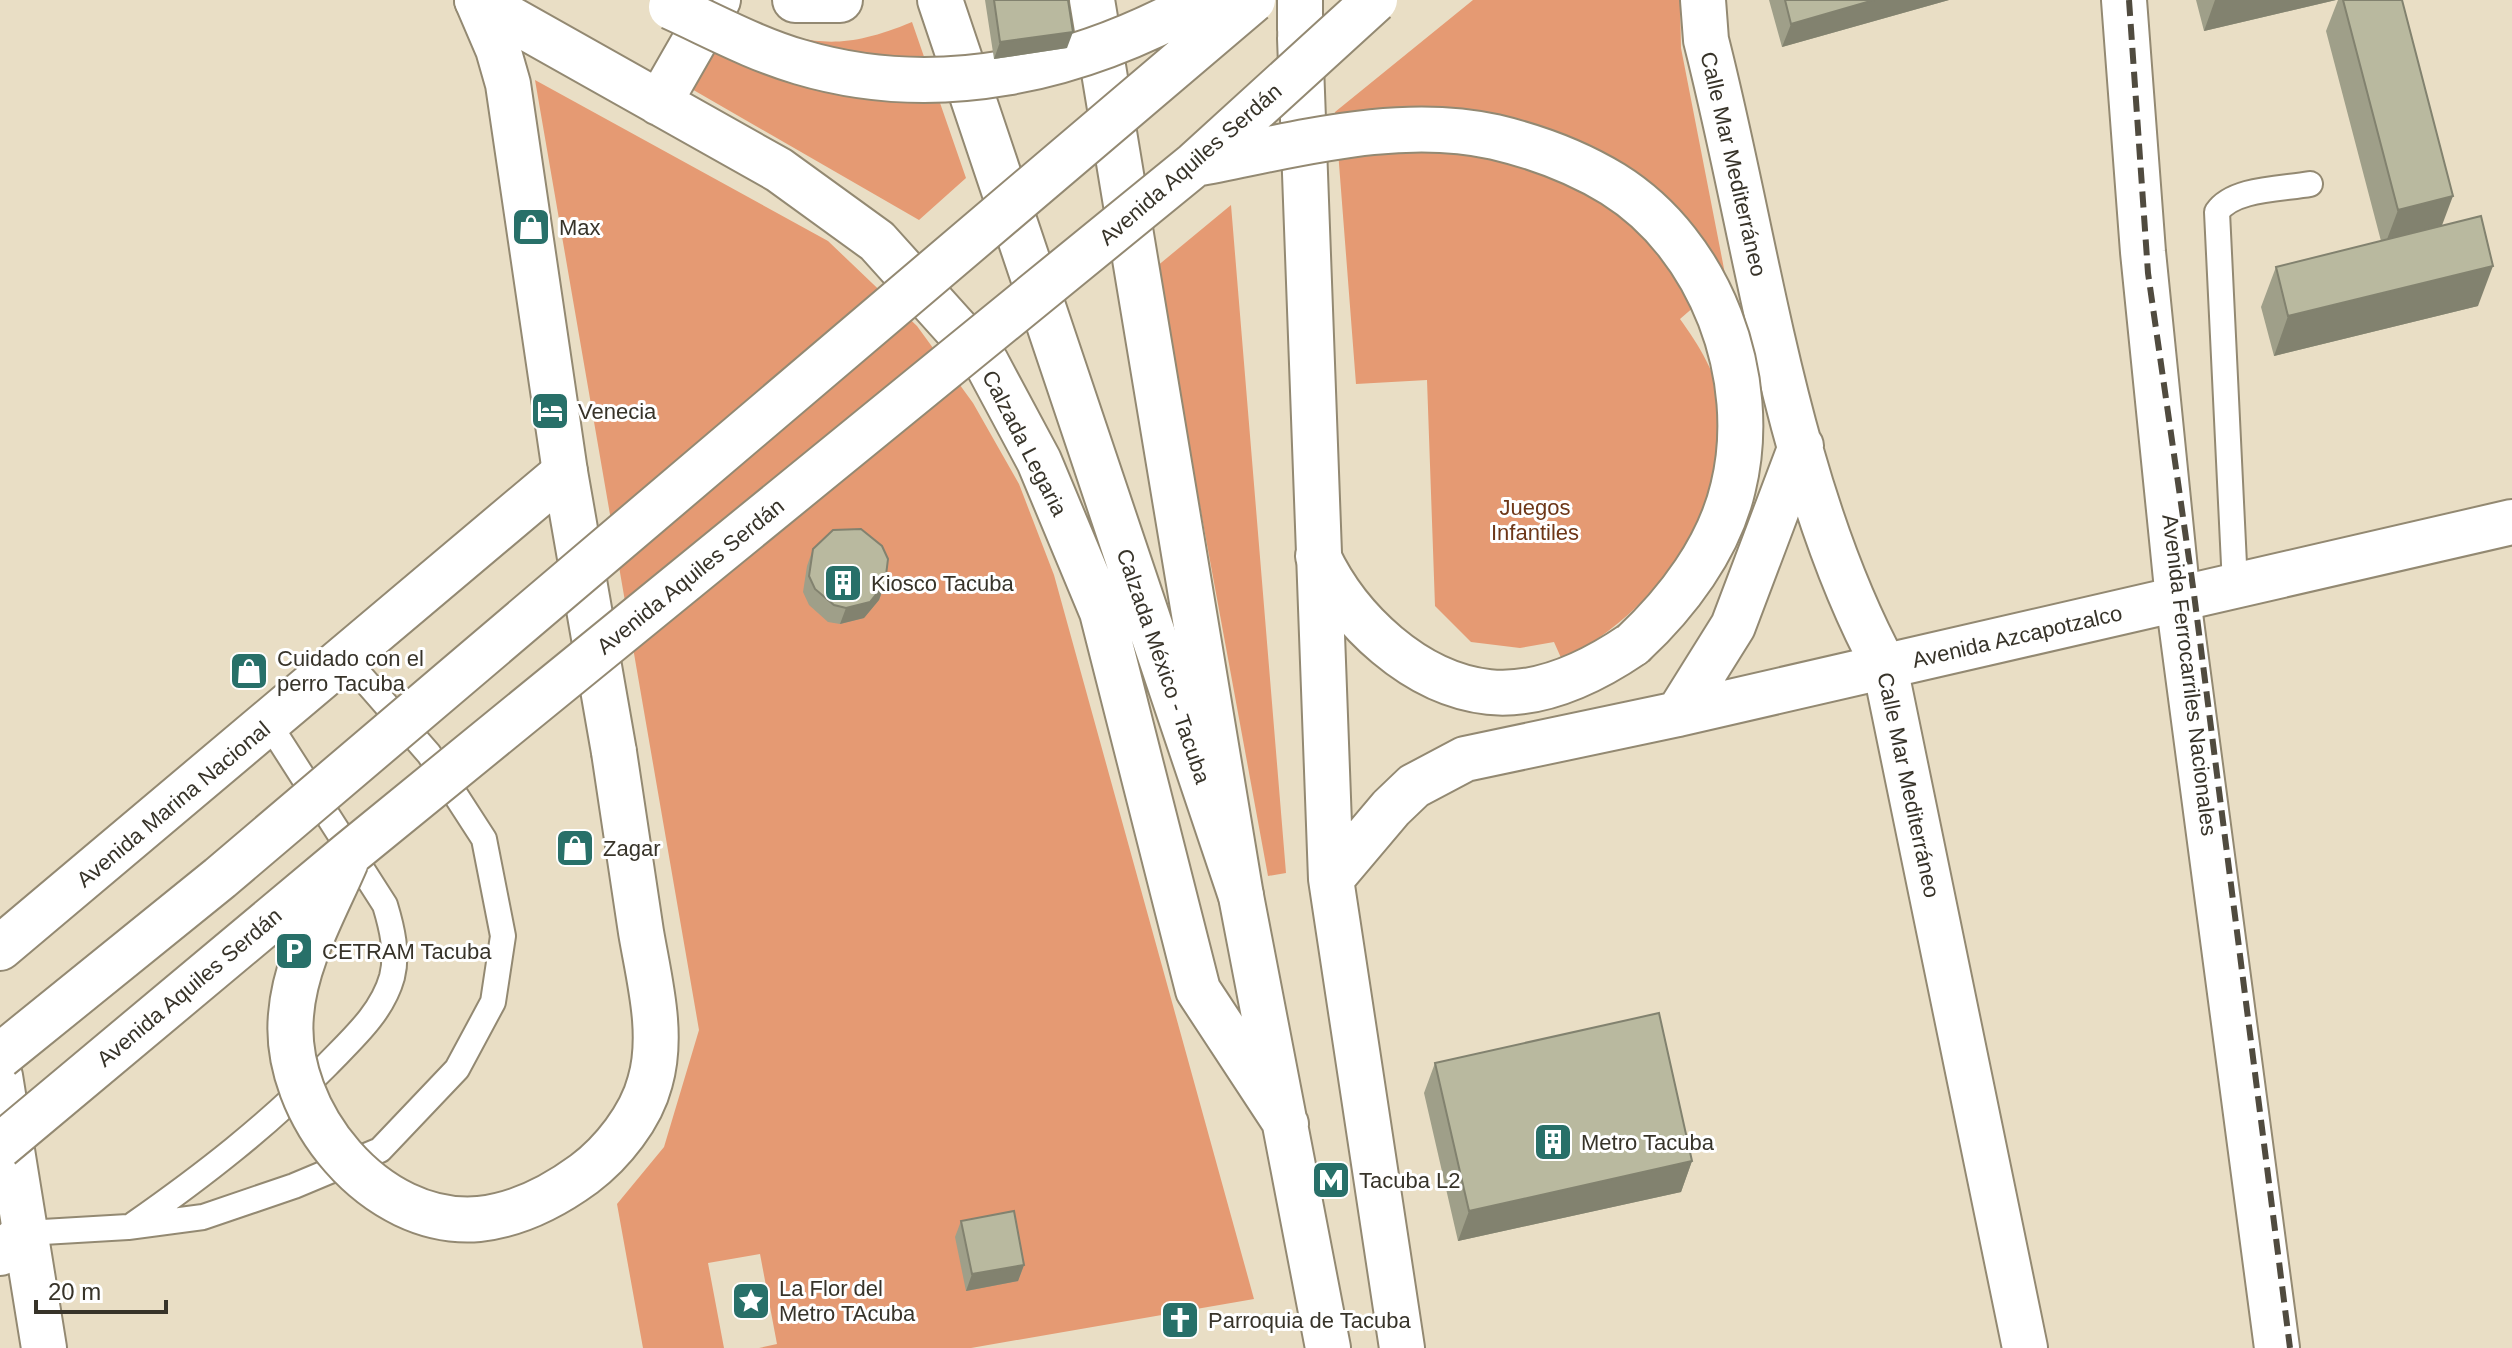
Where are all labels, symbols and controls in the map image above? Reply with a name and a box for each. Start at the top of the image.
street label: Calle Mar Mediterráneo [1695,49,1772,279]
street label: Avenida Aquiles Serdán [1094,78,1287,250]
shop icon: Max [510,206,552,248]
place label: Max [559,215,601,240]
street label: Calzada Legaria [977,366,1072,521]
hotel icon: Venecia [529,390,571,432]
place label: Venecia [578,399,657,424]
street label: Avenida Aquiles Serdán [592,493,789,659]
park label: Juegos Infantiles [1491,495,1579,545]
street label: Avenida Ferrocarriles Nacionales [2157,513,2222,837]
street label: Calzada México - Tacuba [1112,546,1216,788]
building icon: Kiosco Tacuba [822,562,864,604]
place label: Kiosco Tacuba [871,571,1014,596]
street label: Avenida Azcapotzalco [1910,600,2125,673]
place label: Cuidado con el perro Tacuba [277,646,424,696]
shop icon: Cuidado con el perro Tacuba [228,650,270,692]
street label: Calle Mar Mediterráneo [1872,670,1945,900]
street label: Avenida Marina Nacional [72,716,275,892]
shop icon: Zagar [554,827,596,869]
place label: Zagar [603,836,660,861]
street label: Avenida Aquiles Serdán [92,903,287,1072]
parking icon: CETRAM Tacuba [273,930,315,972]
place label: CETRAM Tacuba [322,939,492,964]
building icon: Metro Tacuba [1532,1121,1574,1163]
place label: Metro Tacuba [1581,1130,1715,1155]
metro station icon: Tacuba L2 [1310,1159,1352,1201]
place label: Tacuba L2 [1359,1168,1461,1193]
scale bar [36,1264,166,1314]
place label: La Flor del Metro TAcuba [779,1276,916,1326]
text: 20 m [48,1278,101,1305]
place icon: La Flor del Metro TAcuba [730,1280,772,1322]
church icon: Parroquia de Tacuba [1159,1299,1201,1341]
place label: Parroquia de Tacuba [1208,1308,1411,1333]

